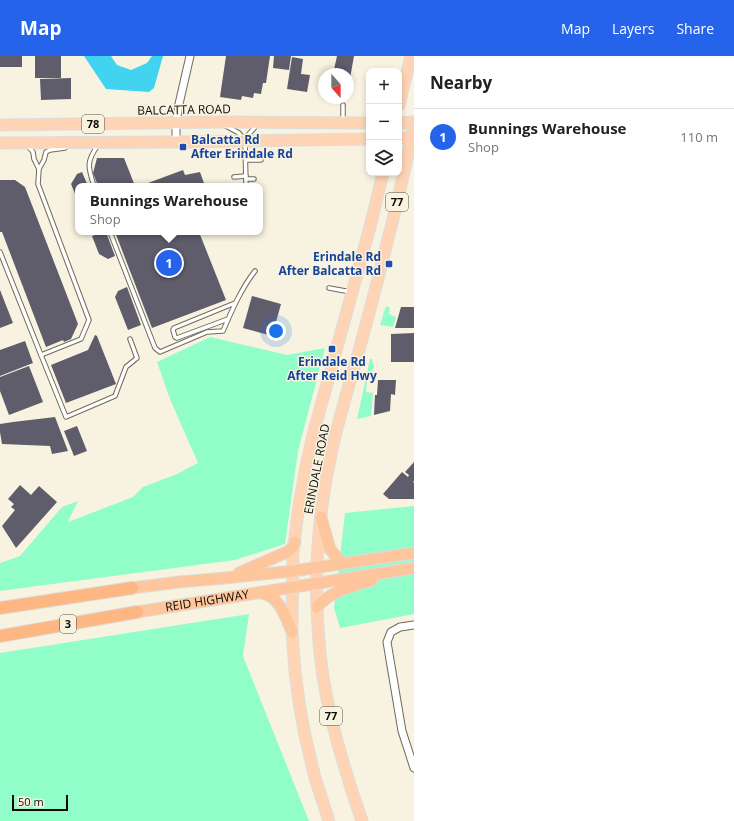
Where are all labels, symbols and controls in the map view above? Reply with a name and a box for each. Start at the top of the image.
text: Map [20,15,61,41]
text: Map [561,19,590,38]
text: Layers [612,19,654,38]
text: Share [676,19,714,38]
north arrow [318,68,354,104]
map controls [366,68,402,176]
button: + [366,68,402,104]
text: Nearby [430,71,492,94]
street label: BALCATTA ROAD [137,100,231,119]
button: − [366,104,402,140]
road number: 78 [82,115,104,133]
text: Bunnings Warehouse [468,118,626,138]
text: 1 [439,128,447,146]
text: 110 m [680,128,718,146]
place label: Balcatta Rd After Erindale Rd [191,131,293,162]
text: Shop [468,138,499,156]
button: layers [366,140,402,176]
marker: Balcatta Rd After Erindale Rd [178,142,188,152]
popup [75,183,263,235]
text: Bunnings Warehouse [90,190,248,210]
road number: 77 [386,193,408,211]
text: Shop [90,210,121,228]
pin: 1 [156,248,182,278]
place label: Erindale Rd After Balcatta Rd [279,248,381,279]
marker: Erindale Rd After Balcatta Rd [384,259,394,269]
your location [266,321,286,341]
marker: Erindale Rd After Reid Hwy [327,344,337,354]
place label: Erindale Rd After Reid Hwy [287,353,377,384]
street label: ERINDALE ROAD [299,422,334,516]
street label: REID HIGHWAY [164,585,250,615]
road number: 3 [60,615,76,633]
road number: 77 [320,707,342,725]
scale bar [12,793,68,812]
text: 50 m [18,794,44,809]

